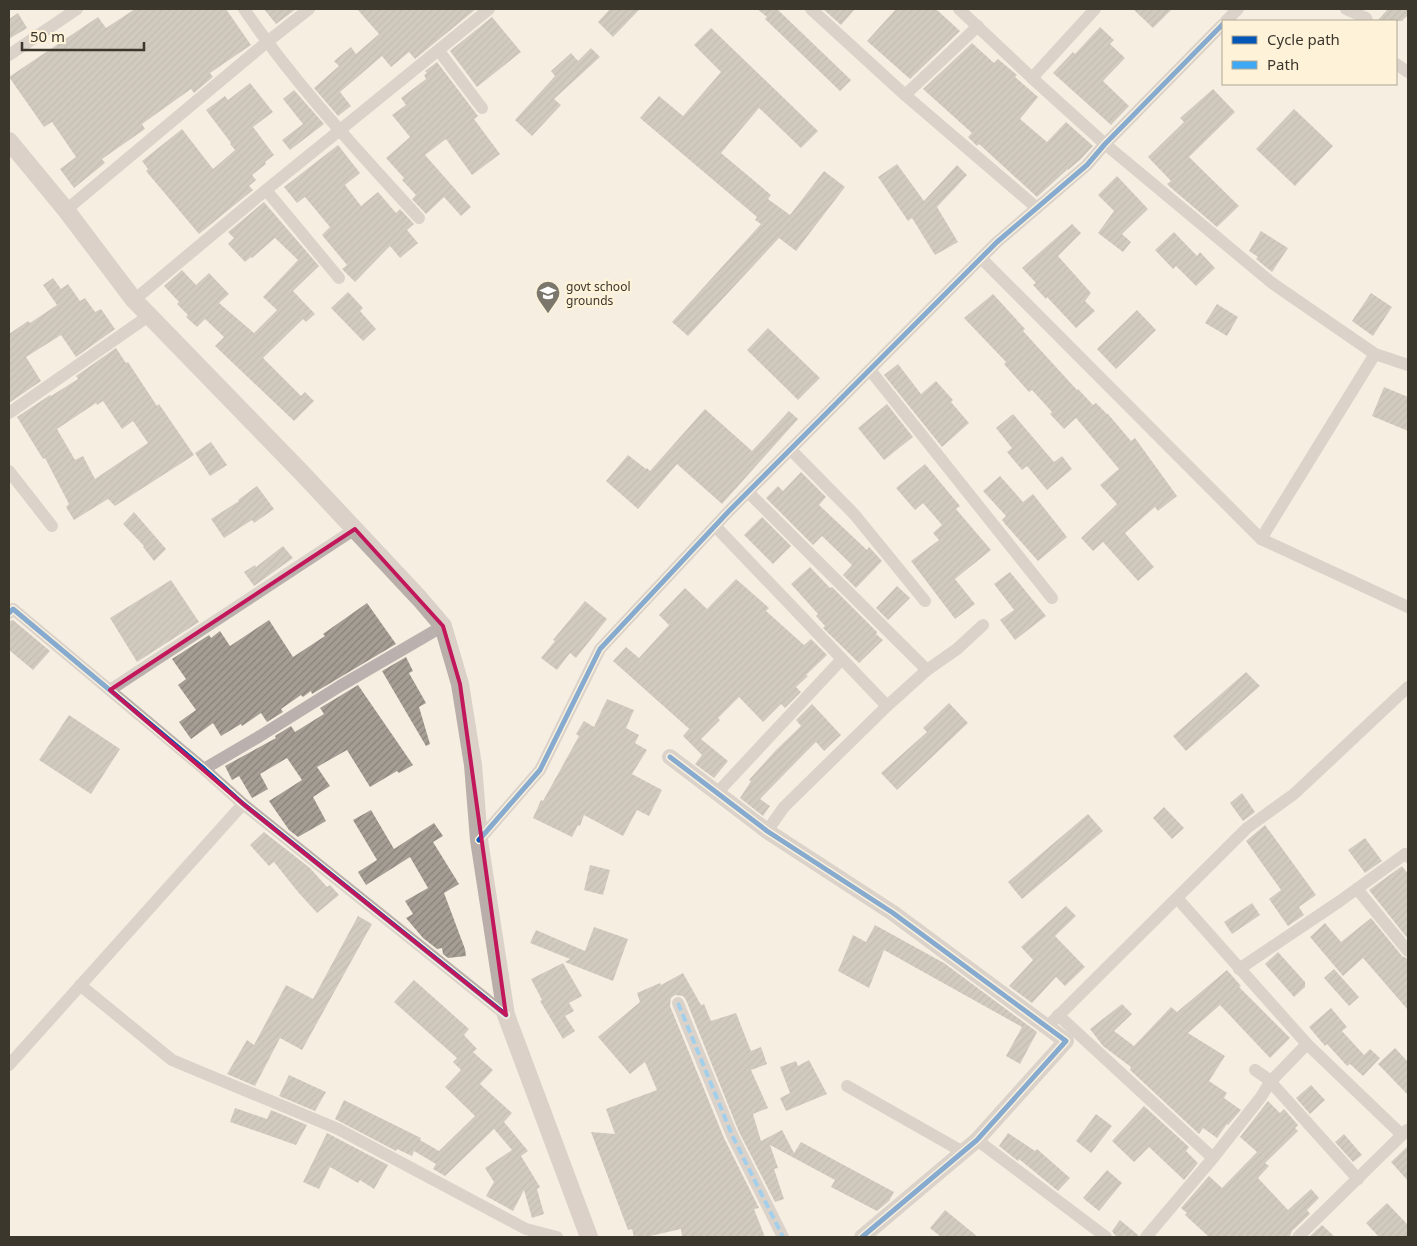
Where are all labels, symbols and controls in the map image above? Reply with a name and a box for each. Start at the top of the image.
scale bar [22,20,145,52]
legend [1222,20,1397,85]
text: 50 m [30,26,65,46]
text: Cycle path [1267,29,1340,49]
text: Path [1267,54,1299,74]
place label: govt school grounds [566,278,631,309]
school or university icon: govt school grounds [535,280,561,314]

